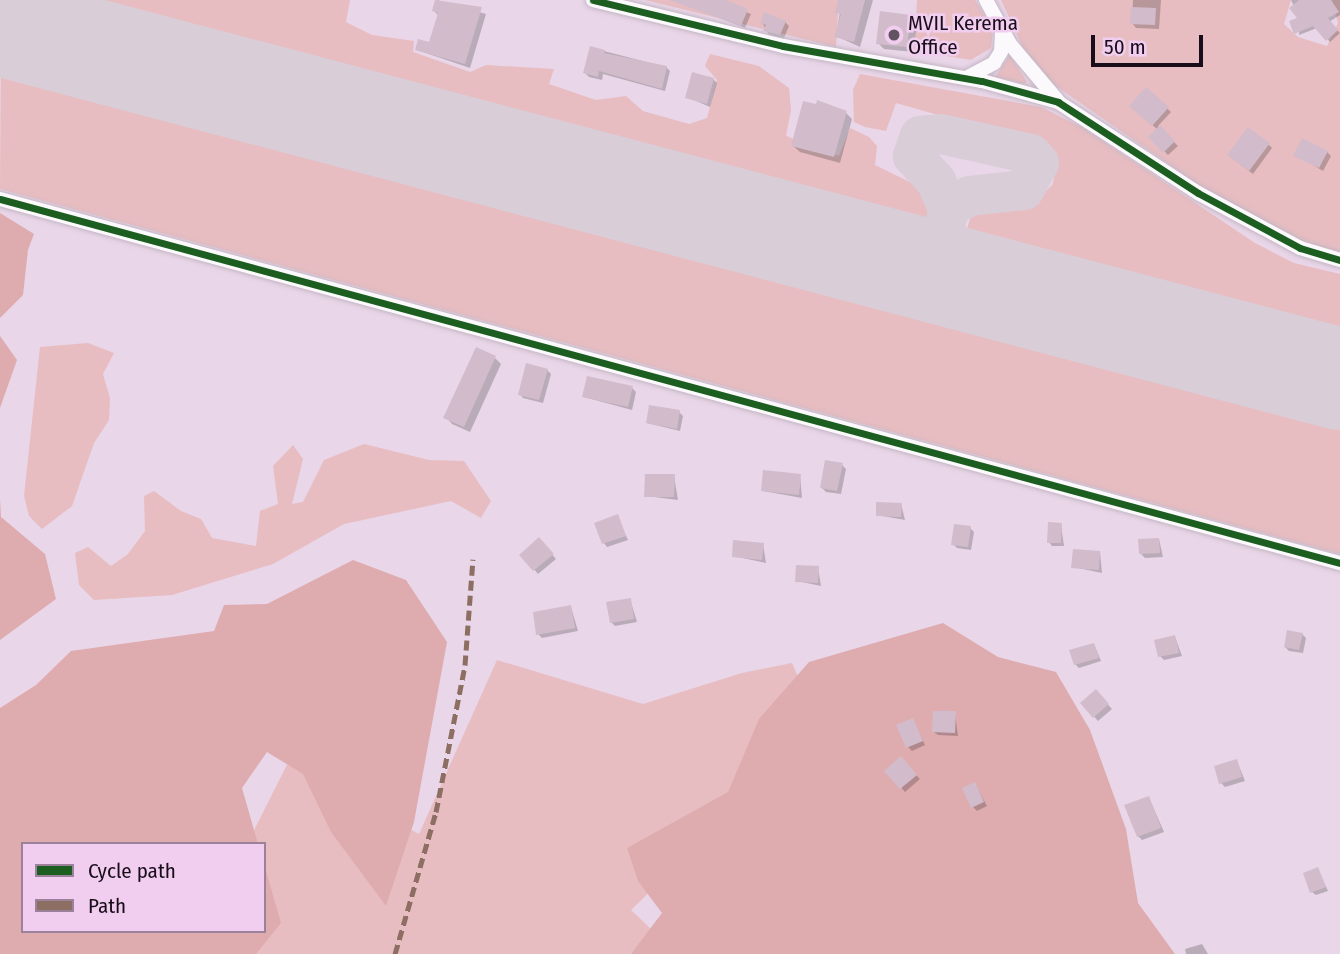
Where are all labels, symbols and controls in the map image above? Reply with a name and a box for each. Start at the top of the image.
place label: MVIL Kerema Office [908,10,1018,60]
scale bar [1095,21,1207,65]
marker: MVIL Kerema Office [886,27,902,43]
text: 50 m [1104,34,1146,60]
legend [21,842,266,933]
text: Cycle path [88,858,176,884]
text: Path [88,893,126,919]

